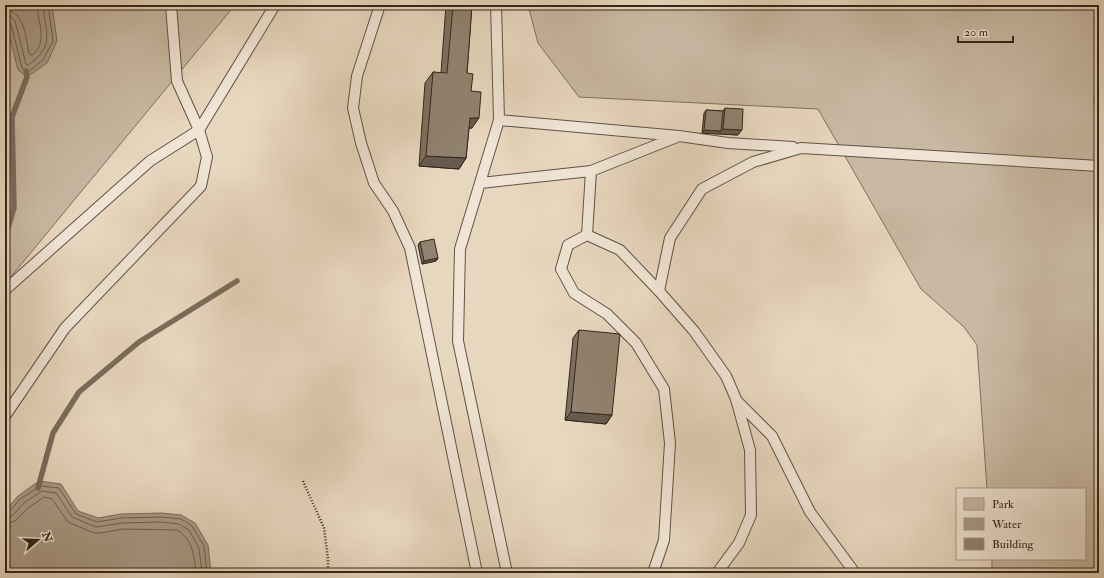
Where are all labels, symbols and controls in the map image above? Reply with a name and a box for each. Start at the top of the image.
scale bar [958,18,1013,44]
text: 20 m [964,25,989,40]
legend [956,488,1086,560]
text: Park [992,497,1014,512]
text: Water [991,517,1022,532]
north arrow [18,520,58,560]
text: N [39,529,55,545]
text: Building [992,537,1035,552]

